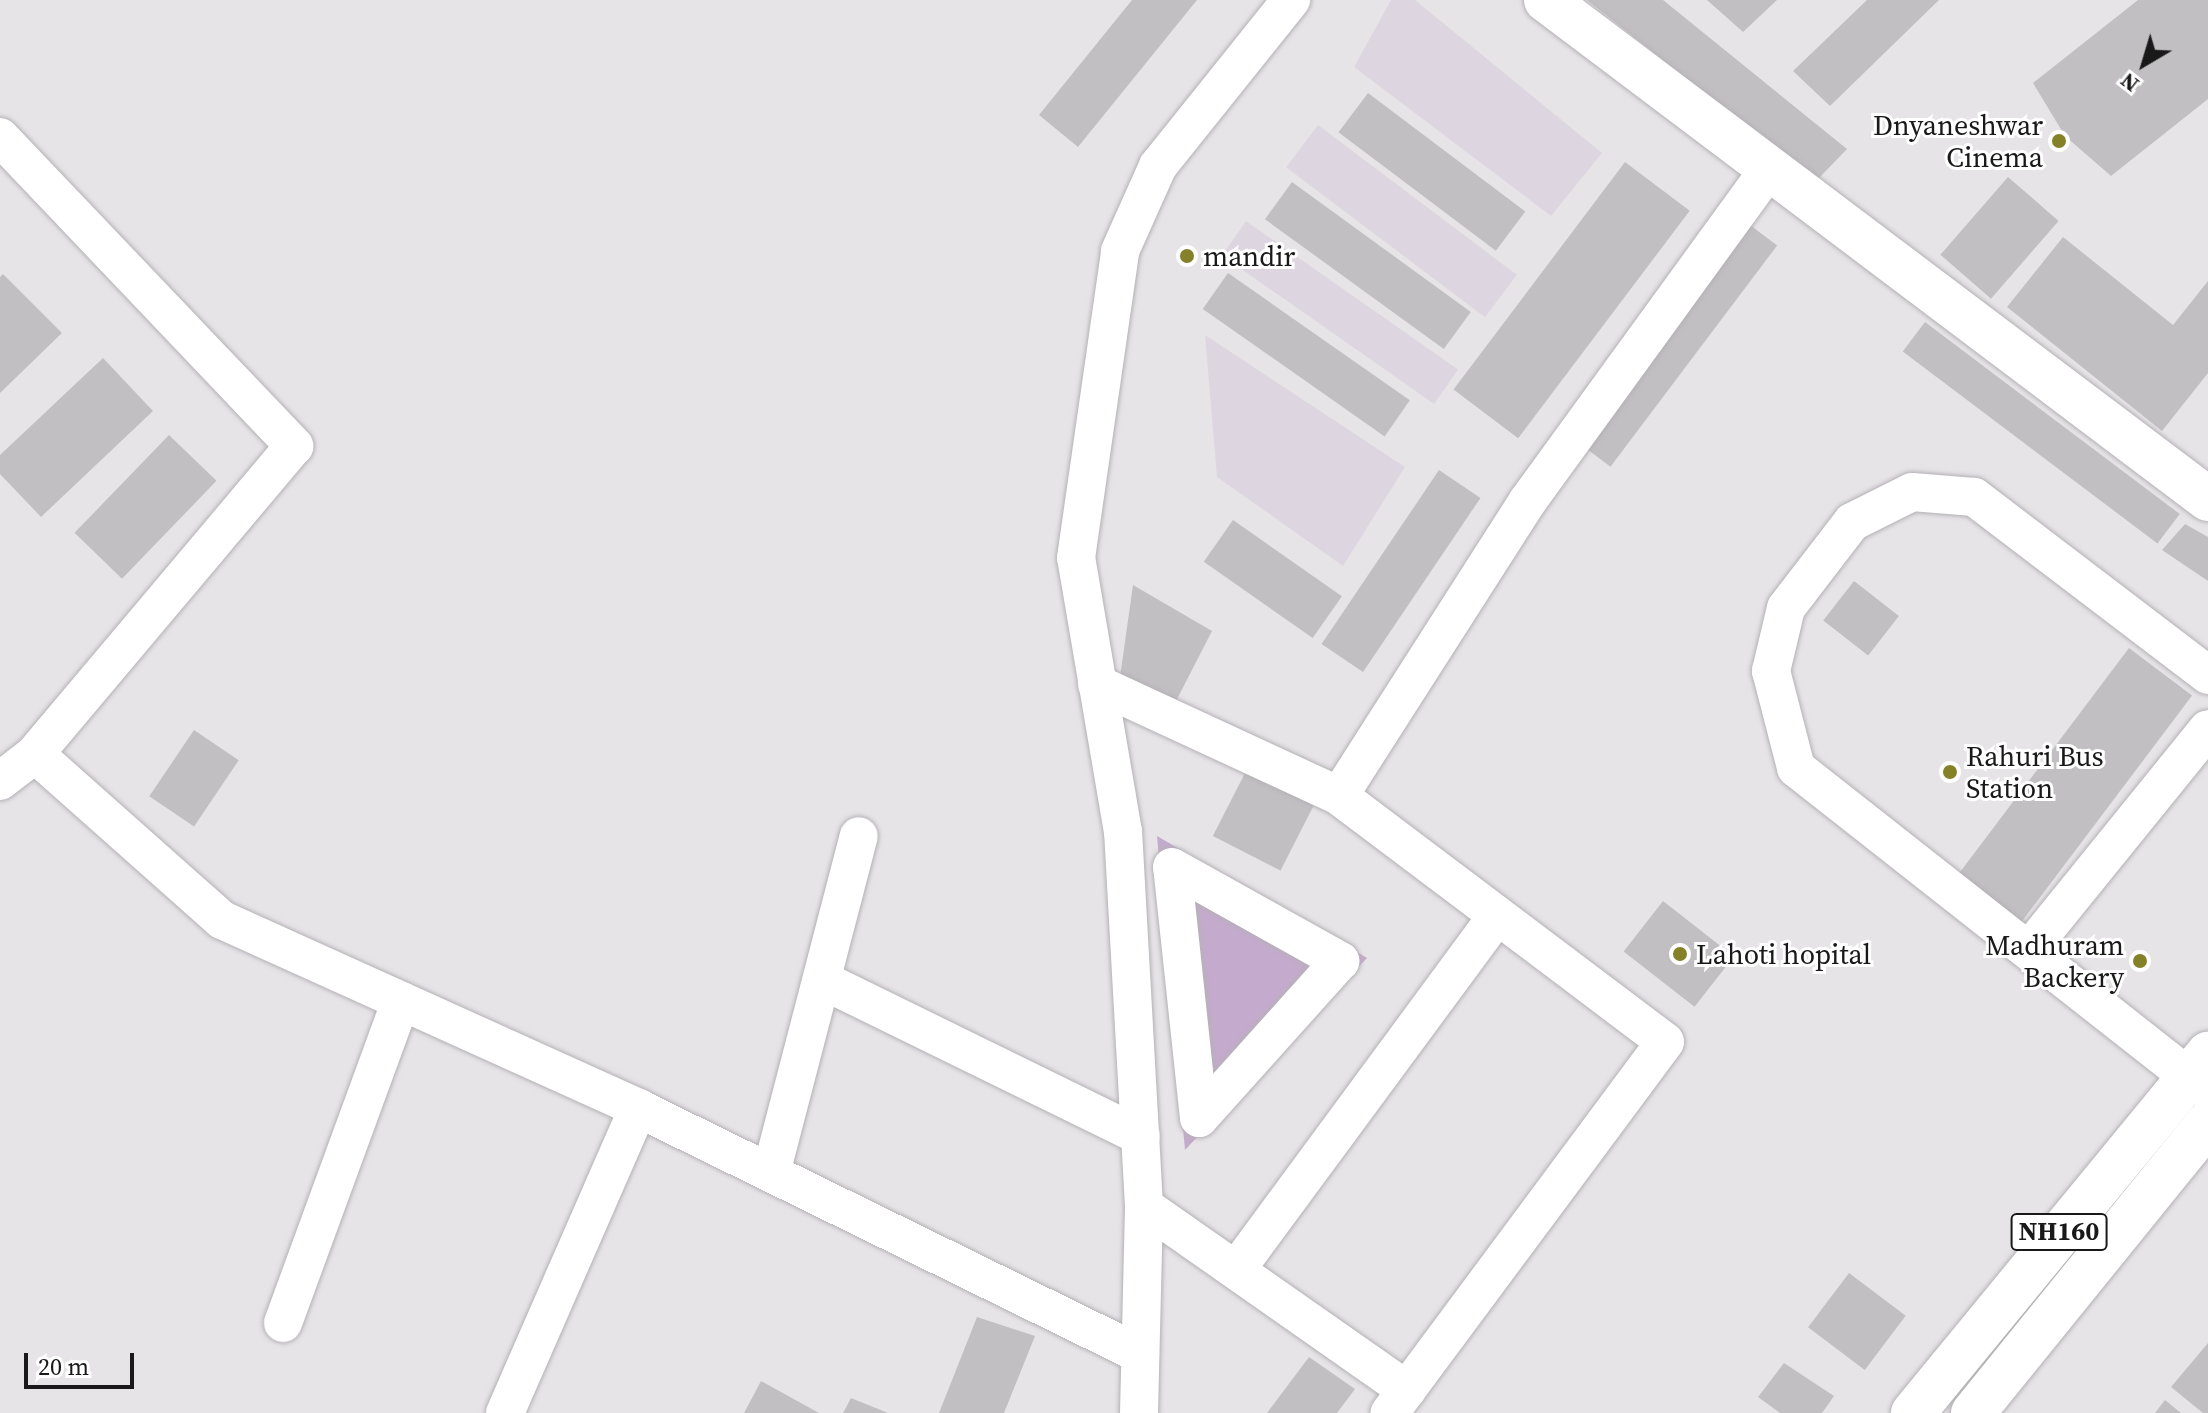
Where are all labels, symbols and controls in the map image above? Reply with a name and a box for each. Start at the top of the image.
north arrow [2104,24,2184,104]
text: N [2114,66,2145,100]
place label: Dnyaneshwar Cinema [1873,108,2043,174]
marker: Dnyaneshwar Cinema [2050,132,2068,150]
place label: mandir [1203,239,1295,273]
marker: mandir [1178,247,1196,265]
place label: Rahuri Bus Station [1966,739,2104,805]
marker: Rahuri Bus Station [1941,763,1959,781]
place label: Madhuram Backery [1985,928,2124,994]
place label: Lahoti hopital [1696,937,1871,971]
marker: Lahoti hopital [1671,945,1689,963]
marker: Madhuram Backery [2131,952,2149,970]
road number: NH160 [2009,1210,2109,1254]
scale bar [28,1337,138,1387]
text: 20 m [38,1350,89,1383]

